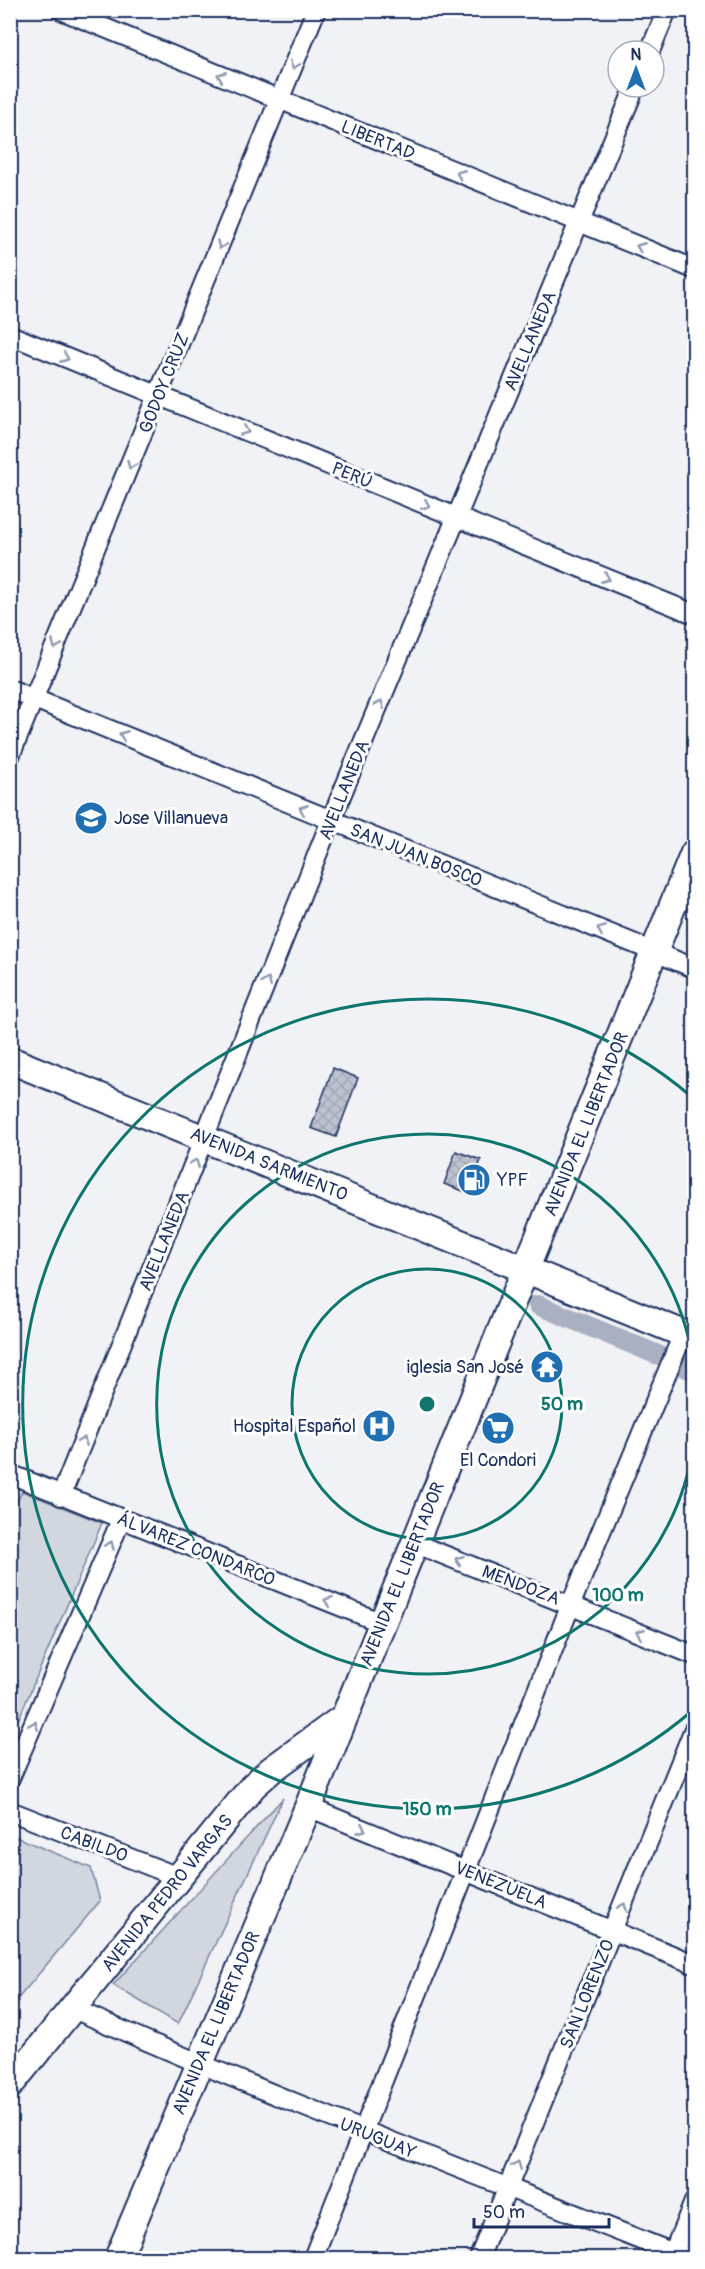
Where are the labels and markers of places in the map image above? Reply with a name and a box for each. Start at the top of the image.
school or university icon: Jose Villanueva [73,800,109,836]
place label: Jose Villanueva [114,807,228,830]
fuel station icon: YPF [456,1162,492,1198]
place label: YPF [496,1169,528,1192]
temple icon: iglesia San José [529,1349,565,1385]
place label: iglesia San José [407,1356,524,1379]
centre of rings [417,1394,437,1414]
hospital icon: Hospital Español [361,1408,397,1444]
supermarket icon: El Condori [480,1410,516,1446]
place label: Hospital Español [233,1415,356,1438]
place label: El Condori [460,1449,536,1472]

